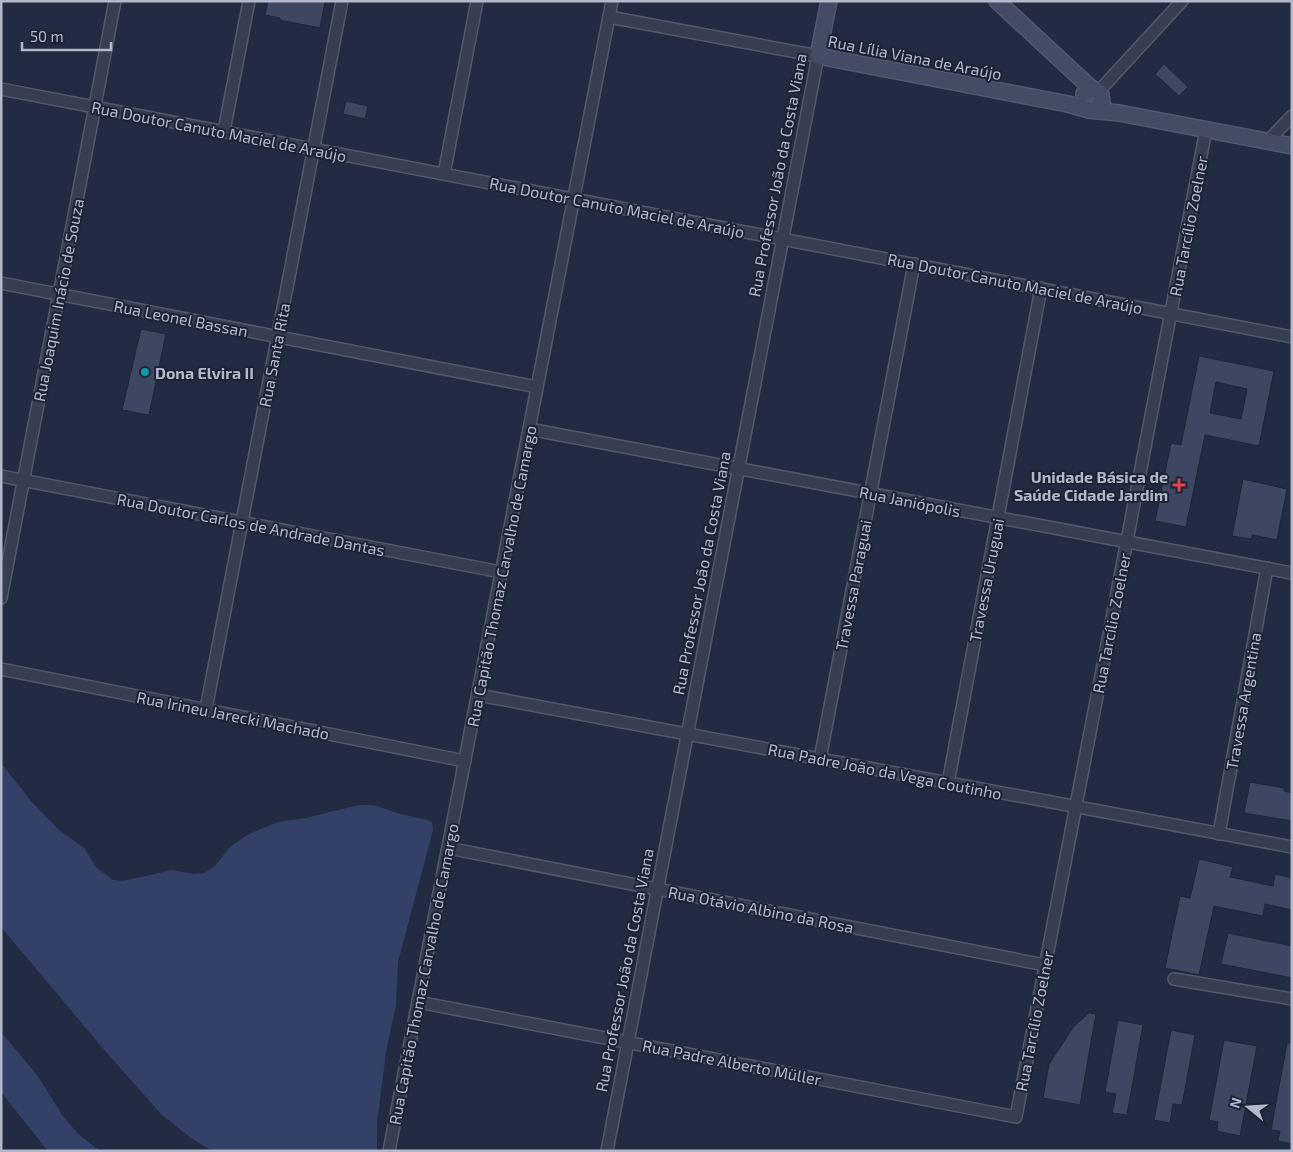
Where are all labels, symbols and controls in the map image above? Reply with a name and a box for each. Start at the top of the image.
scale bar [22,20,111,52]
text: 50 m [30,27,64,45]
street label: Rua Lília Viana de Araújo [826,31,1004,84]
street label: Rua Professor João da Costa Viana [744,52,810,298]
street label: Rua Doutor Canuto Maciel de Araújo [90,97,348,166]
street label: Rua Tarcílio Zoelner [1165,154,1211,298]
street label: Rua Doutor Canuto Maciel de Araújo [488,173,746,242]
street label: Rua Joaquim Inácio de Souza [29,197,87,403]
street label: Rua Doutor Canuto Maciel de Araújo [886,249,1144,318]
street label: Rua Leonel Bassan [112,296,250,340]
street label: Rua Santa Rita [255,301,293,409]
place label: Dona Elvira II [155,363,254,382]
marker: Dona Elvira II [139,366,151,378]
street label: Rua Capitão Thomaz Carvalho de Camargo [462,424,540,728]
street label: Rua Professor João da Costa Viana [668,450,734,696]
place label: Unidade Básica de Saúde Cidade Jardim [1014,467,1168,504]
marker: Unidade Básica de Saúde Cidade Jardim [1172,478,1186,492]
street label: Rua Janiópolis [858,482,962,520]
street label: Rua Doutor Carlos de Andrade Dantas [115,489,387,559]
street label: Travessa Uruguai [965,517,1007,643]
street label: Travessa Paraguai [831,518,875,652]
street label: Rua Tarcílio Zoelner [1088,551,1134,695]
street label: Travessa Argentina [1222,631,1264,771]
street label: Rua Irineu Jarecki Machado [135,687,331,743]
street label: Rua Padre João da Vega Coutinho [766,739,1004,803]
street label: Rua Capitão Thomaz Carvalho de Camargo [384,822,462,1126]
street label: Rua Professor João da Costa Viana [591,847,657,1093]
street label: Rua Otávio Albino da Rosa [667,882,855,936]
street label: Rua Tarcílio Zoelner [1011,949,1057,1093]
street label: Rua Padre Alberto Müller [641,1035,824,1089]
north arrow [1223,1082,1273,1132]
text: N [1226,1095,1245,1110]

